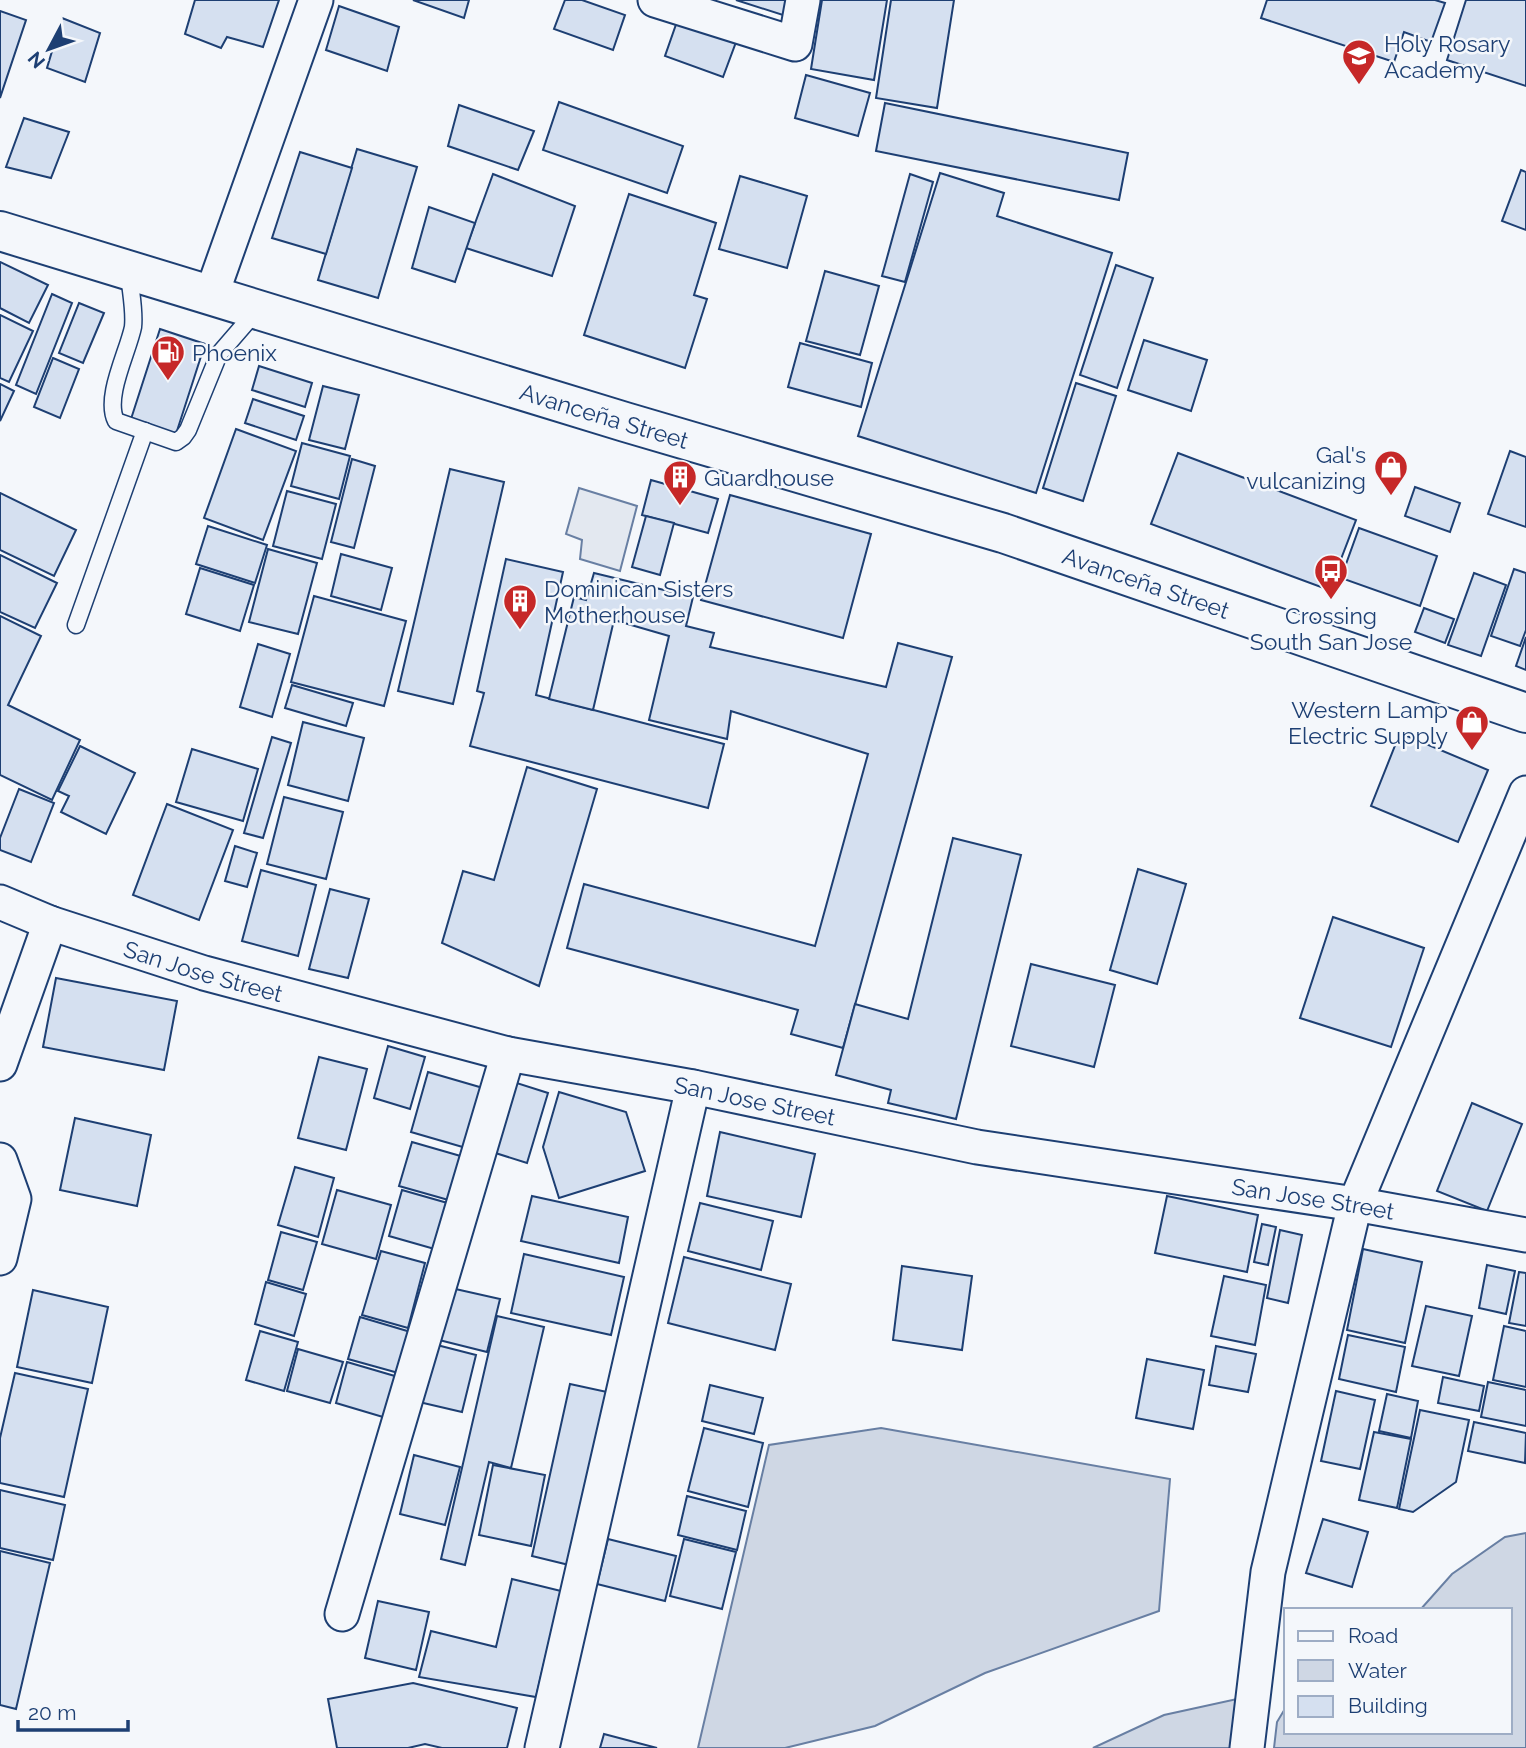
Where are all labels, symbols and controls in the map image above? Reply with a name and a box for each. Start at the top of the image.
north arrow [14,14,84,84]
place label: Holy Rosary Academy [1384,30,1511,83]
school or university icon: Holy Rosary Academy [1340,37,1378,86]
text: N [23,47,49,73]
fuel station icon: Phoenix [149,333,187,382]
place label: Phoenix [192,339,277,366]
street label: Avanceña Street [517,377,692,454]
place label: Gal's vulcanizing [1246,441,1366,494]
shop icon: Gal's vulcanizing [1372,448,1410,497]
building icon: Guardhouse [661,458,699,507]
place label: Guardhouse [704,464,834,491]
street label: Avanceña Street [1059,541,1233,624]
bus stop icon: Crossing South San Jose [1312,552,1350,601]
place label: Dominican Sisters Motherhouse [544,575,733,628]
building icon: Dominican Sisters Motherhouse [501,582,539,631]
place label: Crossing South San Jose [1250,602,1412,655]
place label: Western Lamp Electric Supply [1288,696,1448,749]
shop icon: Western Lamp Electric Supply [1453,703,1491,752]
street label: San Jose Street [121,934,286,1007]
street label: San Jose Street [672,1070,838,1130]
street label: San Jose Street [1230,1172,1397,1224]
legend [1284,1608,1512,1734]
text: Road [1348,1623,1398,1648]
text: Water [1348,1658,1407,1683]
scale bar [18,1688,128,1732]
text: Building [1348,1693,1428,1718]
text: 20 m [28,1700,76,1725]

